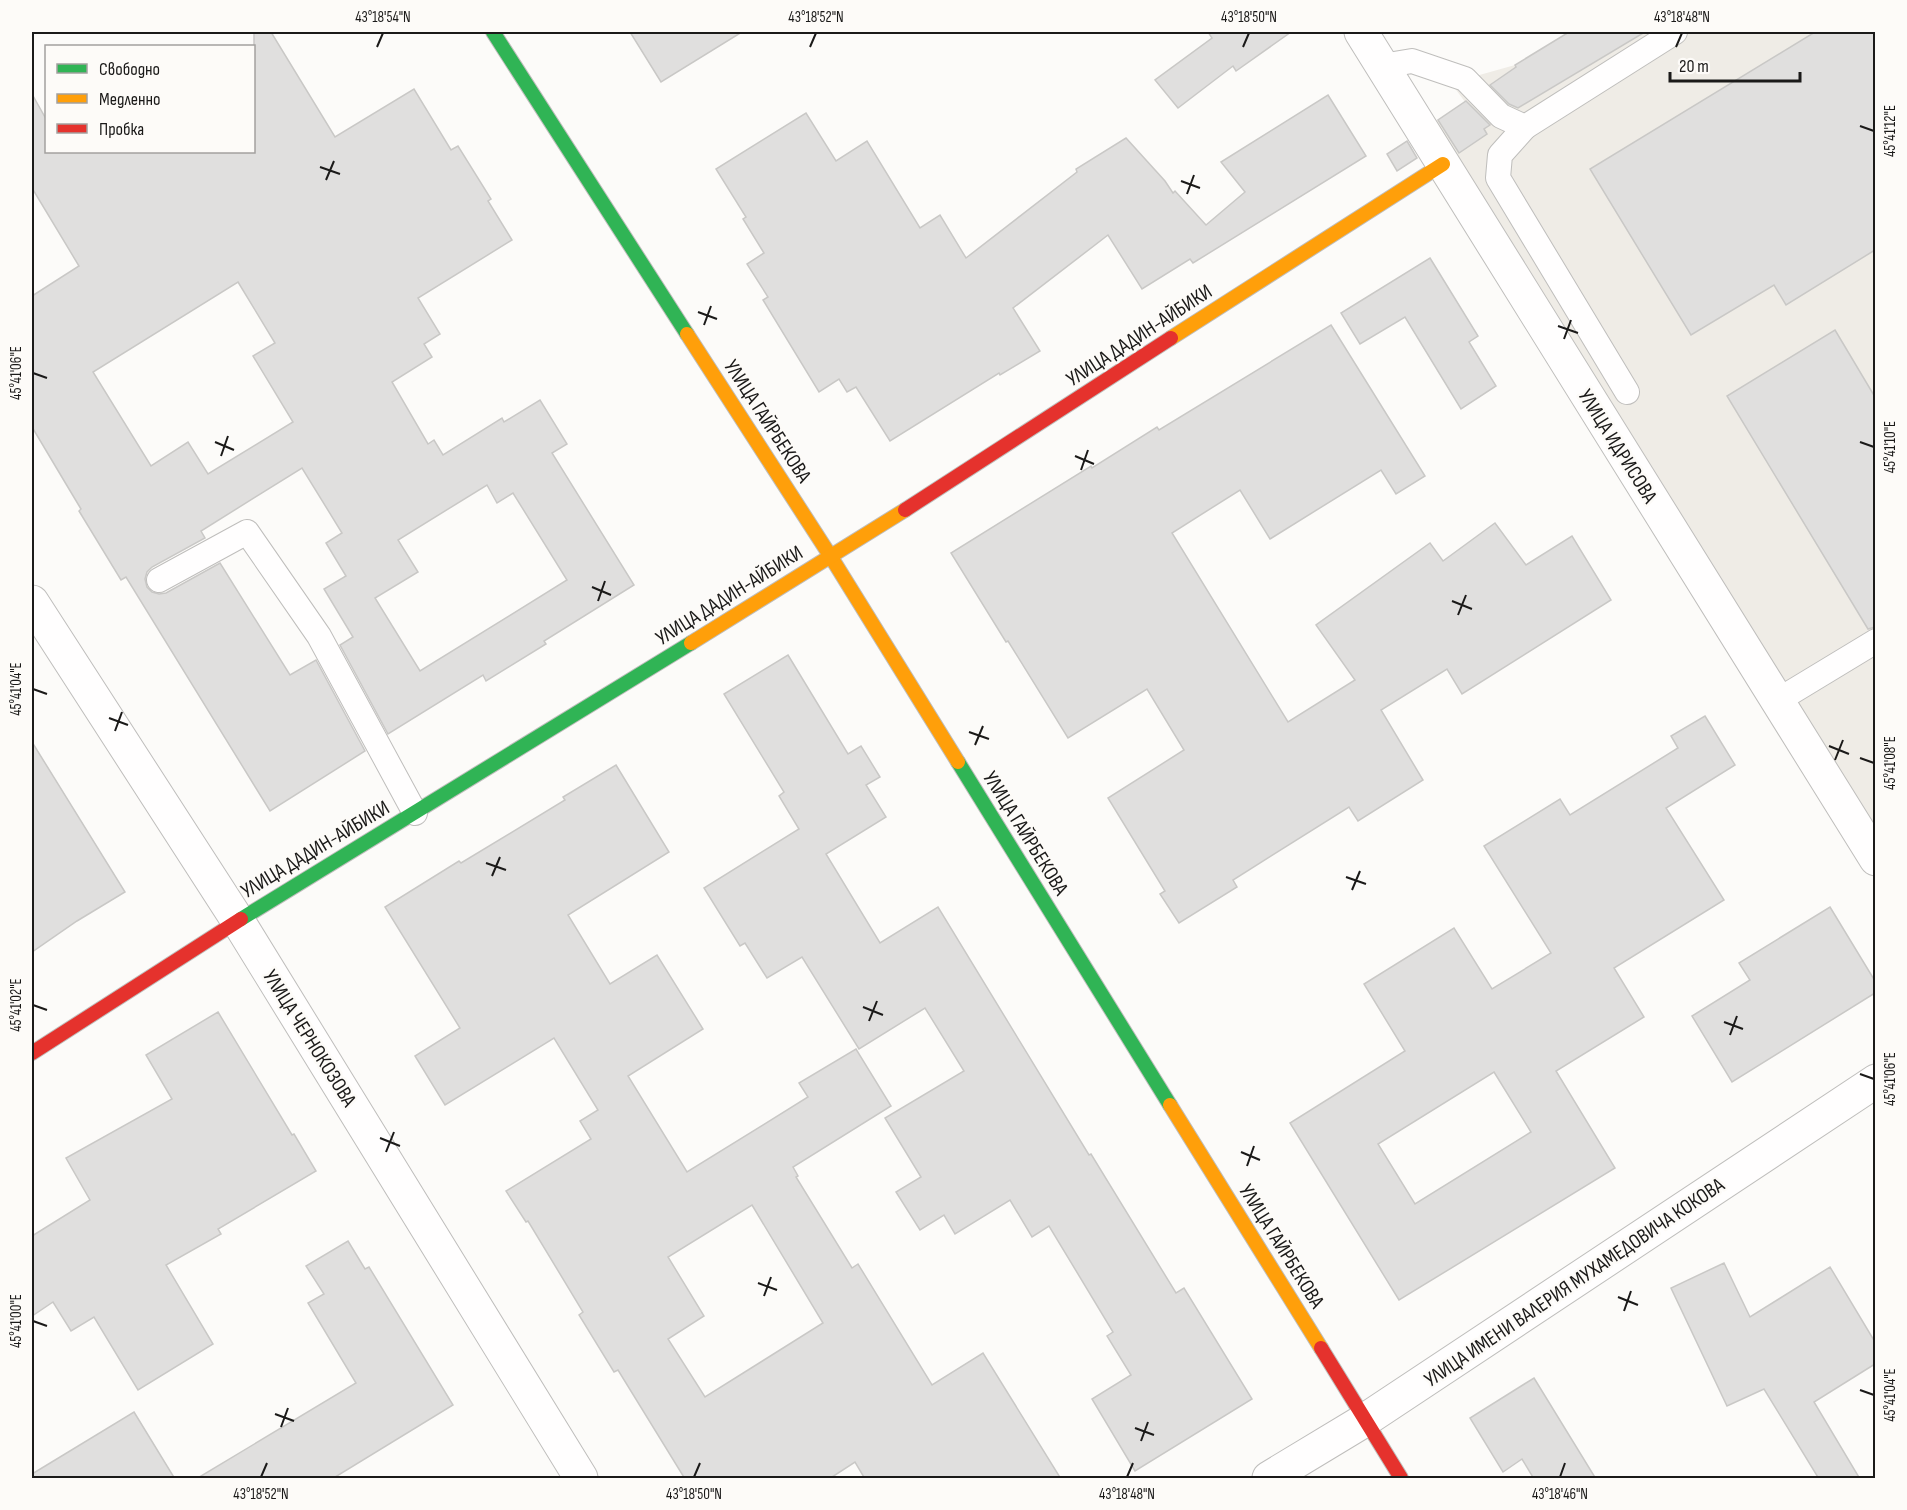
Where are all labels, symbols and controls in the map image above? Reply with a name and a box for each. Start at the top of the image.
text: 43°18'54"N [355,8,411,27]
text: 43°18'52"N [788,8,844,27]
text: 43°18'50"N [1221,8,1277,27]
text: 43°18'48"N [1654,8,1710,27]
legend [45,45,255,153]
scale bar [1670,45,1800,83]
text: 20 m [1679,56,1709,77]
text: Свободно [99,59,160,80]
text: Медленно [99,89,161,110]
text: 45°41'12"E [1881,105,1900,157]
text: Пробка [99,119,144,140]
street label: УЛИЦА ДАДИН-АЙБИКИ [1062,279,1217,392]
text: 45°41'06"E [7,346,26,400]
street label: УЛИЦА ГАЙРБЕКОВА [719,355,817,488]
street label: УЛИЦА ИДРИСОВА [1573,385,1663,509]
text: 45°41'10"E [1881,421,1900,473]
street label: УЛИЦА ДАДИН-АЙБИКИ [651,540,807,651]
text: 45°41'04"E [7,662,26,716]
text: 45°41'08"E [1881,736,1900,790]
street label: УЛИЦА ГАЙРБЕКОВА [977,767,1074,901]
street label: УЛИЦА ДАДИН-АЙБИКИ [237,795,394,904]
street label: УЛИЦА ЧЕРНОКОЗОВА [257,965,362,1112]
text: 45°41'02"E [7,978,26,1032]
text: 45°41'06"E [1881,1052,1900,1106]
street label: УЛИЦА ИМЕНИ ВАЛЕРИЯ МУХАМЕДОВИЧА КОКОВА [1420,1172,1730,1392]
street label: УЛИЦА ГАЙРБЕКОВА [1233,1180,1330,1314]
text: 45°41'00"E [7,1294,26,1348]
text: 45°41'04"E [1881,1368,1900,1422]
text: 43°18'52"N [233,1485,289,1504]
text: 43°18'50"N [666,1485,722,1504]
text: 43°18'48"N [1099,1485,1155,1504]
text: 43°18'46"N [1532,1485,1588,1504]

